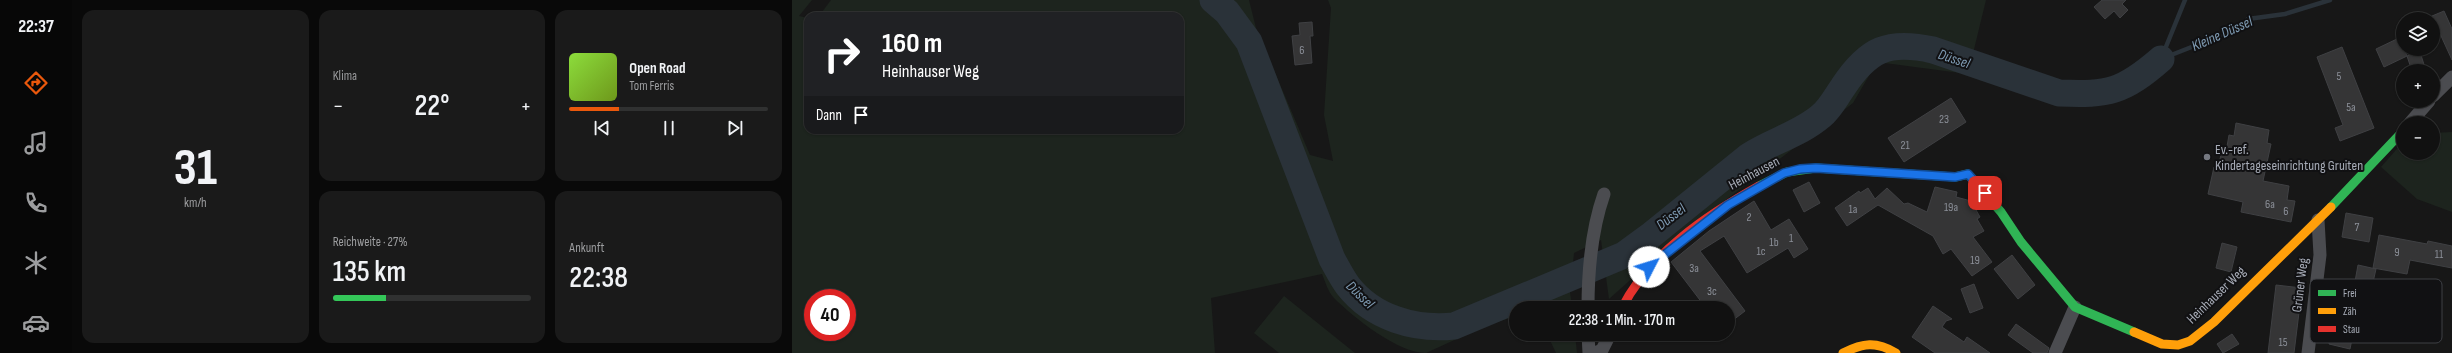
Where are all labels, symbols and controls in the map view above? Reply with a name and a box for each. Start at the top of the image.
water label: Kleine Düssel [2189,12,2257,56]
map controls [2396,12,2440,160]
button: layers [2396,12,2440,56]
text: 22:37 [18,16,54,37]
text: 160 m [882,27,942,60]
icon: right [816,28,868,80]
house number: 6 [1299,43,1305,58]
water label: Düssel [1936,45,1974,73]
text: Open Road [629,59,685,78]
text: Heinhauser Weg [882,61,979,82]
button: + [2396,64,2440,108]
text: Klima [333,68,357,84]
icon: directions [22,69,50,97]
house number: 5 [2337,69,2342,84]
text: Tom Ferris [629,78,674,94]
text: 22° [415,88,449,124]
text: − [333,93,343,120]
text: + [521,93,531,120]
house number: 5a [2346,100,2356,115]
icon: arrive [850,104,872,126]
text: Dann [816,106,842,125]
house number: 23 [1939,112,1949,127]
button: − [2396,116,2440,160]
icon: previous [591,117,613,139]
icon: pause [658,117,680,139]
icon: next [724,117,746,139]
icon: music [22,129,50,157]
text: 31 [173,137,217,200]
house number: 21 [1900,138,1910,153]
place label: Ev.-ref. Kindertageseinrichtung Gruiten [2215,141,2363,174]
marker: Ev.-ref. Kindertageseinrichtung Gruiten [2202,152,2212,162]
street label: Heinhausen [1726,153,1782,193]
pin [1968,176,2002,210]
icon: arrive [1974,182,1996,204]
icon: phone [22,189,50,217]
text: km/h [184,195,207,211]
house number: 6a [2265,197,2275,212]
water label: Düssel [1652,199,1691,234]
house number: 19a [1944,200,1958,215]
house number: 1a [1849,202,1858,217]
house number: 6 [2283,204,2289,219]
house number: 2 [1747,210,1752,225]
house number: 7 [2355,220,2360,235]
house number: 1 [1789,231,1794,246]
text: Reichweite · 27% [333,234,408,250]
house number: 1b [1769,235,1779,250]
text: Ankunft [569,240,604,256]
house number: 1c [1756,244,1766,259]
house number: 9 [2394,245,2400,260]
position arrow [1628,246,1670,288]
house number: 11 [2435,247,2444,262]
icon: climate [22,249,50,277]
house number: 19 [1970,253,1980,268]
text: 135 km [333,254,406,290]
street label: Grüner Weg [2288,256,2312,313]
text: 22:38 [569,260,628,296]
house number: 3a [1689,261,1699,276]
street label: Heinhauser Weg [2183,262,2249,327]
water label: Düssel [1342,277,1379,314]
legend [2310,279,2442,343]
house number: 3c [1707,284,1717,299]
text: Frei [2343,287,2357,300]
speed limit sign: 40 [804,289,856,341]
text: Zäh [2343,305,2357,318]
icon: car [22,309,50,337]
text: 22:38 · 1 Min. · 170 m [1569,311,1675,330]
text: Stau [2343,323,2360,336]
house number: 15 [2278,335,2288,350]

